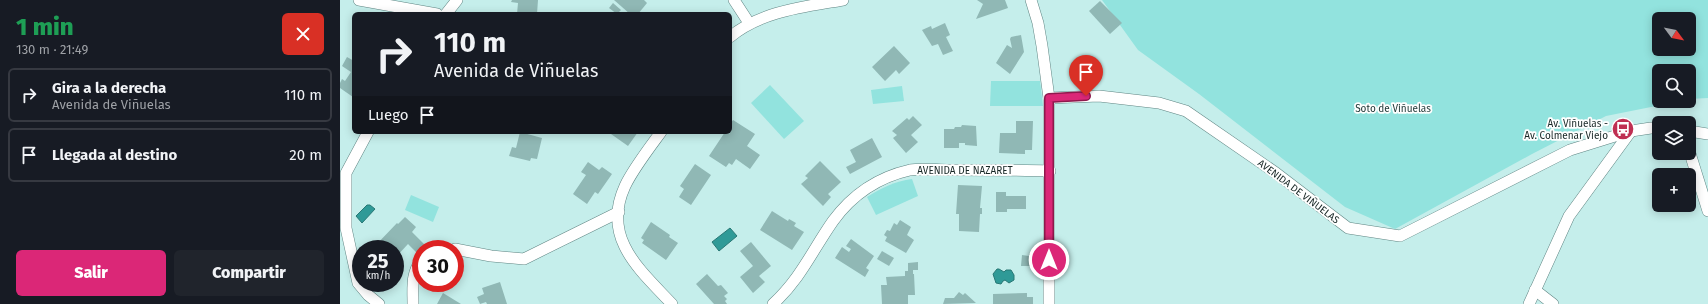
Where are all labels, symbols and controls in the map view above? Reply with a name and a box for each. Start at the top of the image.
north arrow [1652,12,1696,56]
map controls [1652,12,1696,212]
text: 1 min [16,13,74,41]
button: close [282,13,324,55]
text: 110 m [434,26,506,59]
icon: right [368,28,420,80]
text: 130 m · 21:49 [16,42,88,57]
pin [1069,55,1103,96]
text: Avenida de Viñuelas [434,60,598,82]
icon: arrive [1075,61,1097,83]
button: search [1652,64,1696,108]
text: Gira a la derecha [52,79,166,97]
icon: right [18,84,40,106]
text: 110 m [284,86,322,104]
text: Avenida de Viñuelas [52,97,171,112]
park label: Soto de Viñuelas [1355,103,1431,115]
icon: arrive [416,104,438,126]
text: Luego [368,106,408,124]
bus stop icon: Av. Viñuelas - Av. Colmenar Viejo [1610,116,1636,142]
button: layers [1652,116,1696,160]
place label: Av. Viñuelas - Av. Colmenar Viejo [1524,118,1608,142]
icon: arrive [18,144,40,166]
text: Llegada al destino [52,146,177,164]
text: 20 m [289,146,322,164]
street label: AVENIDA DE VIÑUELAS [1255,156,1343,227]
street label: AVENIDA DE NAZARET [917,165,1014,177]
button: + [1652,168,1696,212]
position arrow [1028,239,1070,281]
speed limit sign: 30 [412,240,464,292]
text: 25 [367,249,389,273]
button: Salir [16,250,166,296]
button: Compartir [174,250,324,296]
text: km/h [366,270,390,282]

